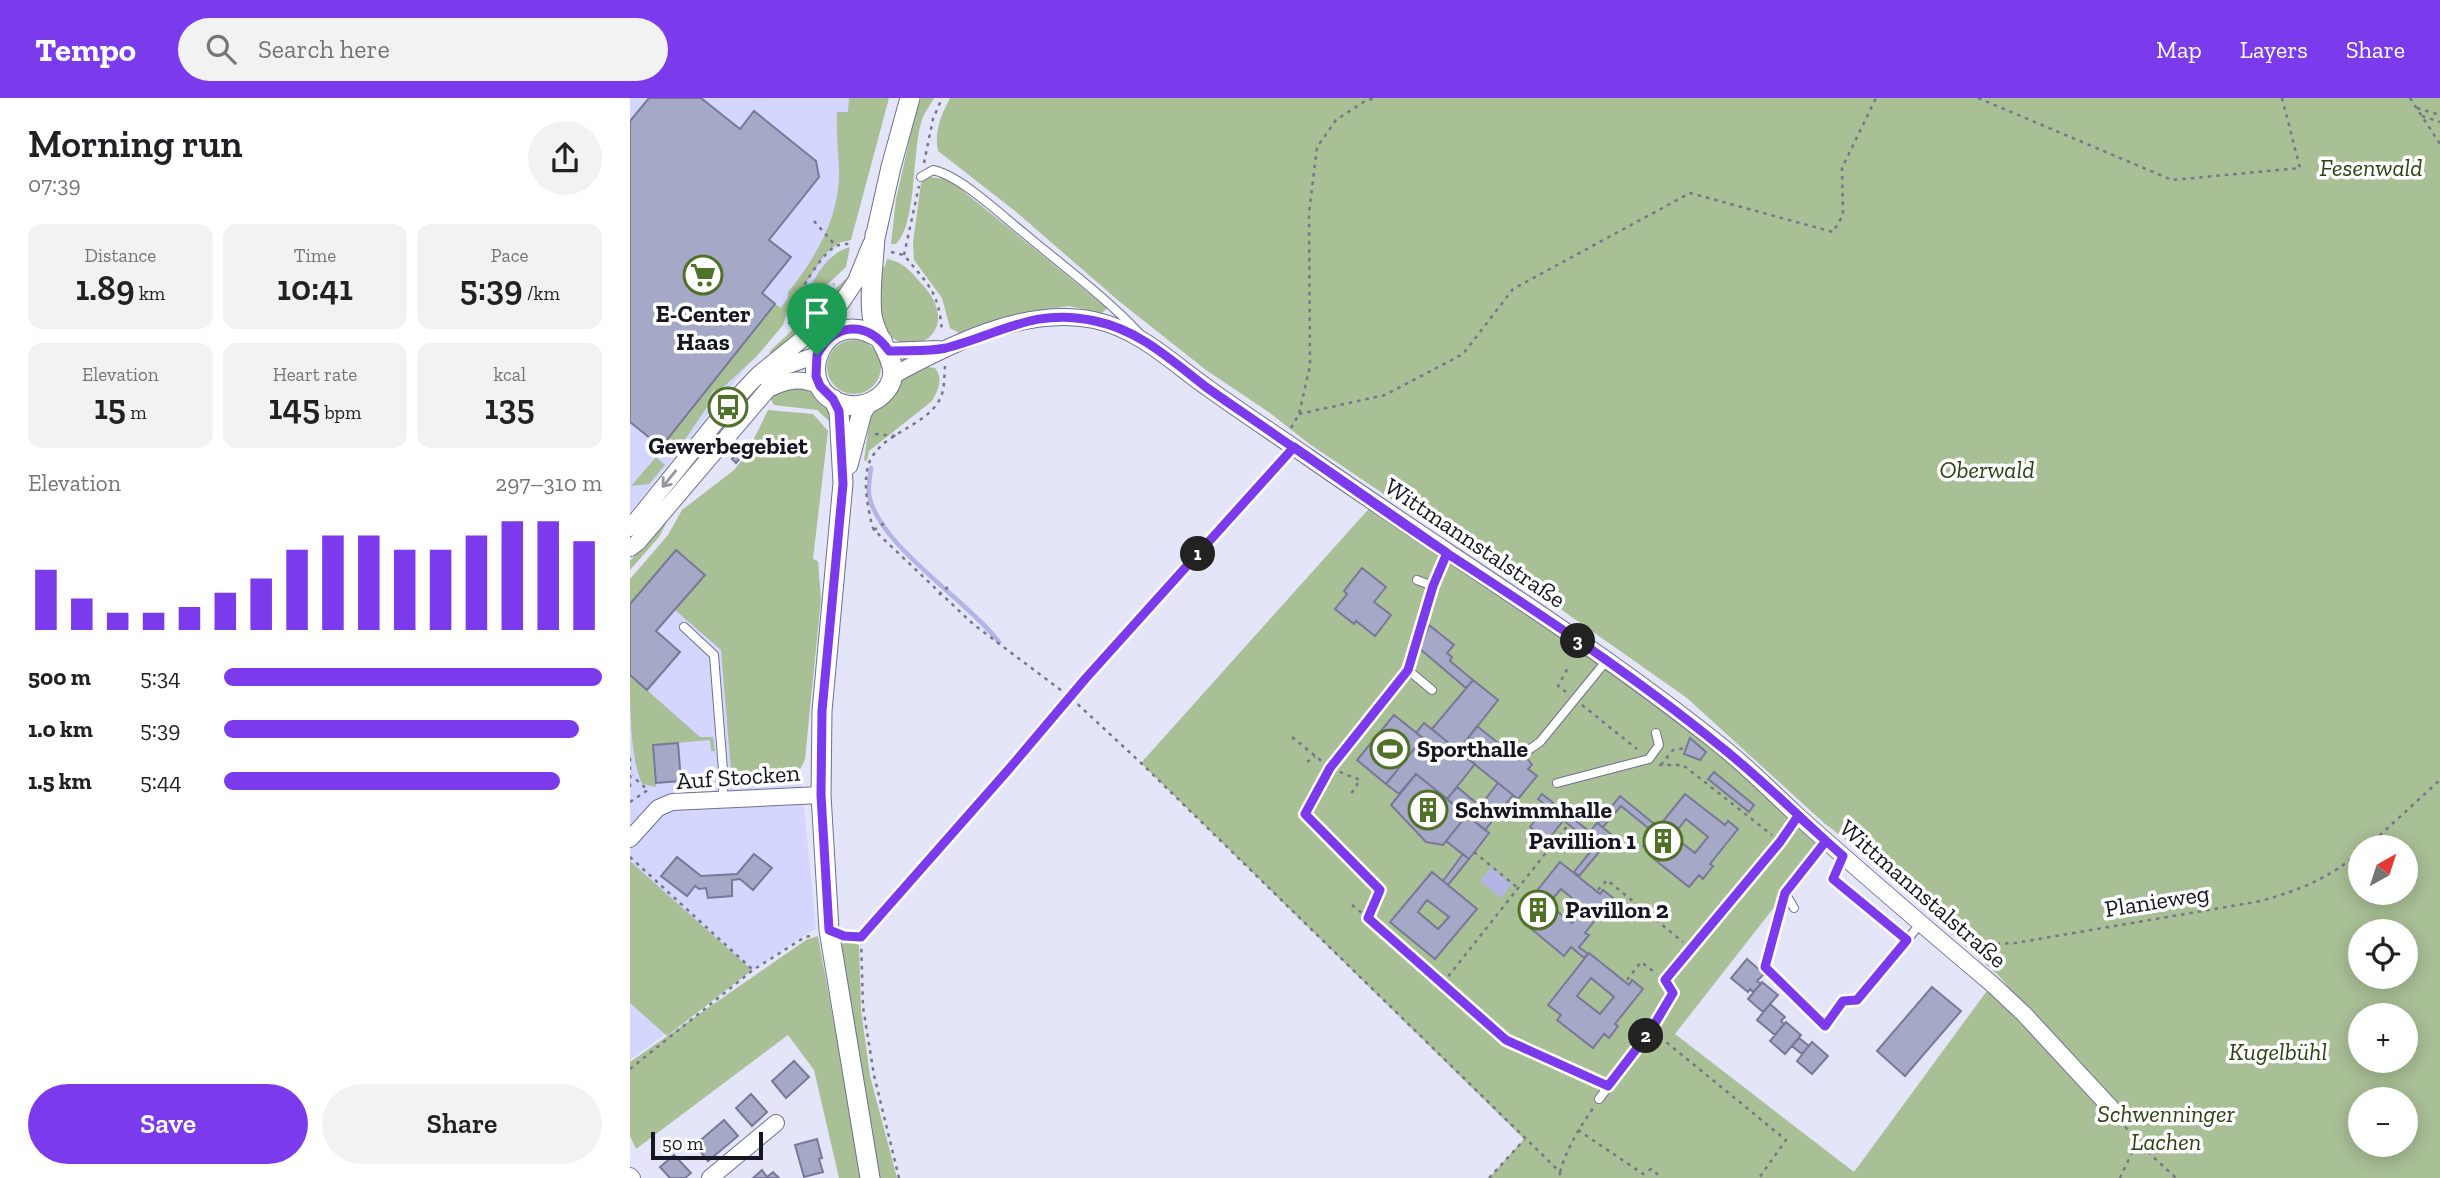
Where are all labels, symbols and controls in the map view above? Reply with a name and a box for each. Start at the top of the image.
search box [178,18,668,81]
text: Tempo [35,30,136,69]
icon: search [202,30,240,68]
text: Search here [258,33,390,65]
text: Map [2156,35,2202,64]
text: Layers [2240,35,2308,64]
text: Share [2346,35,2405,64]
text: Morning run [28,121,243,167]
button: share [528,121,602,195]
park label: Fesenwald [2319,153,2423,182]
text: 07:39 [28,170,81,198]
text: Distance [84,244,156,267]
text: Time [294,244,336,267]
text: Pace [491,244,529,267]
supermarket icon: E-Center Haas [682,254,724,296]
text: 1.89 [75,267,135,309]
text: 10:41 [277,267,353,309]
text: 5:39 [460,267,523,309]
text: km [135,282,165,305]
text: /km [523,282,560,305]
pin [787,283,847,355]
icon: arrive [798,294,836,332]
place label: E-Center Haas [656,299,751,356]
text: Elevation [82,363,159,386]
text: Heart rate [273,363,357,386]
text: kcal [493,363,526,386]
text: 15 [94,386,126,428]
text: 145 [269,386,320,428]
text: 135 [485,386,535,428]
bus stop icon: Gewerbegebiet [707,386,749,428]
text: m [126,401,147,424]
text: bpm [320,401,361,424]
place label: Gewerbegebiet [648,431,808,460]
park label: Oberwald [1940,455,2034,484]
text: Elevation [28,469,121,497]
text: 297–310 m [495,469,602,497]
one-way arrow [661,469,677,487]
street label: Wittmannstalstraße [1379,471,1571,614]
pin: 1 [1180,536,1216,572]
text: 1 [1194,542,1201,565]
pin: 3 [1560,624,1595,658]
text: 3 [1572,629,1583,652]
text: 500 m [28,663,91,691]
text: 5:34 [140,663,181,691]
text: 1.0 km [28,715,93,743]
text: 5:39 [140,715,180,743]
sports icon: Sporthalle [1369,728,1411,770]
place label: Sporthalle [1417,734,1529,763]
street label: Auf Stocken [675,758,801,795]
text: 1.5 km [28,767,92,795]
text: 5:44 [140,767,182,795]
building icon: Schwimmhalle [1407,789,1449,831]
place label: Schwimmhalle [1455,795,1612,824]
street label: Wittmannstalstraße [1834,813,2013,974]
building icon: Pavillion 1 [1642,820,1684,862]
place label: Pavillion 1 [1528,826,1636,855]
north arrow [2348,835,2418,905]
map controls [2348,835,2418,1157]
street label: Planieweg [2102,878,2211,923]
building icon: Pavillon 2 [1517,889,1559,931]
place label: Pavillon 2 [1565,895,1669,924]
button: locate [2348,919,2418,989]
button: + [2348,1003,2418,1073]
pin: 2 [1628,1018,1664,1054]
text: 2 [1640,1024,1651,1047]
park label: Kugelbühl [2229,1037,2327,1066]
button: Save [28,1084,308,1164]
button: Share [322,1084,602,1164]
button: − [2348,1087,2418,1157]
park label: Schwenninger Lachen [2097,1099,2235,1156]
scale bar [651,1129,763,1161]
text: 50 m [662,1132,703,1155]

